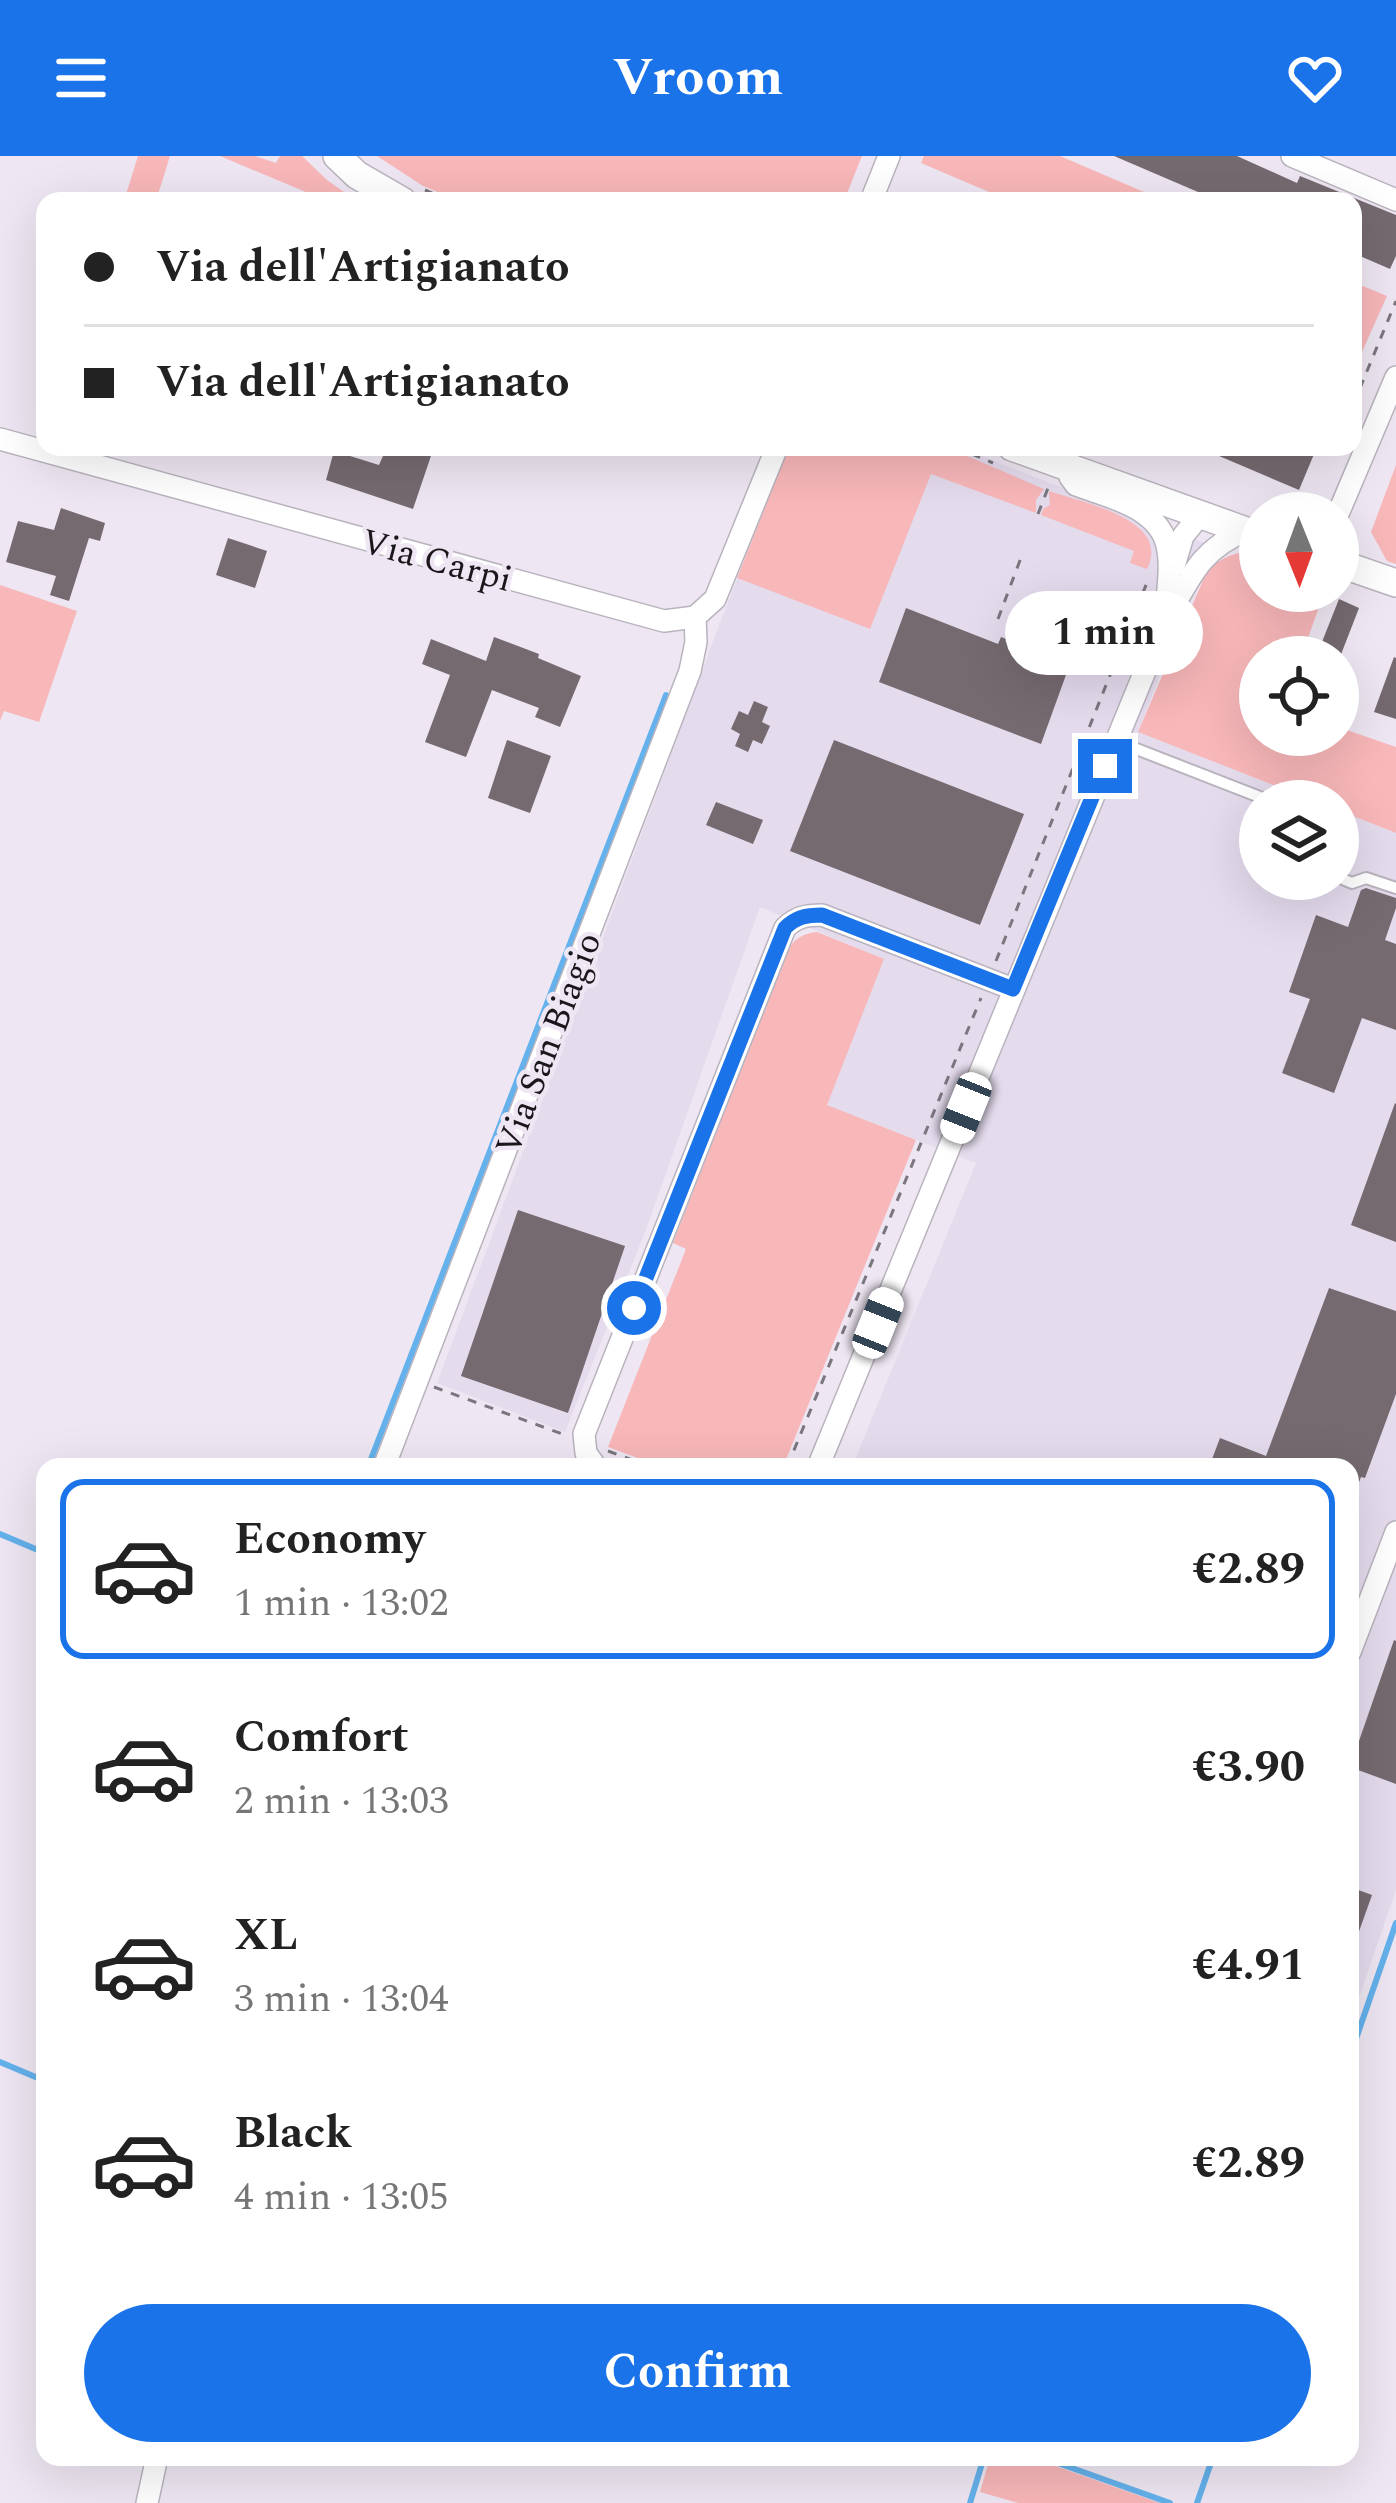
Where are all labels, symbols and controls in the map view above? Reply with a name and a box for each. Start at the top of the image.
text: Vroom [612,37,784,119]
icon: menu [48,45,114,111]
icon: heart [1282,45,1348,111]
text: Via dell'Artigianato [156,233,570,302]
text: Via dell'Artigianato [156,348,570,417]
north arrow [1239,492,1359,612]
map controls [1239,492,1359,900]
street label: Via Carpi [355,515,518,608]
callout: 1 min [1006,592,1204,676]
text: 1 min [1052,603,1156,662]
button: locate [1239,636,1359,756]
route end [1078,739,1132,793]
button: layers [1239,780,1359,900]
street label: Via San Biagio [482,925,617,1163]
car [936,1068,996,1148]
route start [607,1281,661,1335]
car [848,1283,908,1363]
text: Economy [234,1505,425,1574]
icon: car [90,1515,198,1623]
text: €2.89 [1192,1535,1305,1604]
text: 1 min · 13:02 [234,1574,449,1633]
text: Comfort [234,1703,409,1772]
icon: car [90,1713,198,1821]
text: €3.90 [1192,1733,1305,1802]
text: 2 min · 13:03 [234,1772,449,1831]
text: XL [234,1901,298,1970]
icon: car [90,1911,198,2019]
text: €4.91 [1192,1931,1305,2000]
text: 3 min · 13:04 [234,1970,449,2029]
text: Black [234,2099,352,2168]
icon: car [90,2109,198,2217]
text: €2.89 [1192,2129,1305,2198]
text: 4 min · 13:05 [234,2168,449,2227]
button: Confirm [84,2304,1311,2442]

